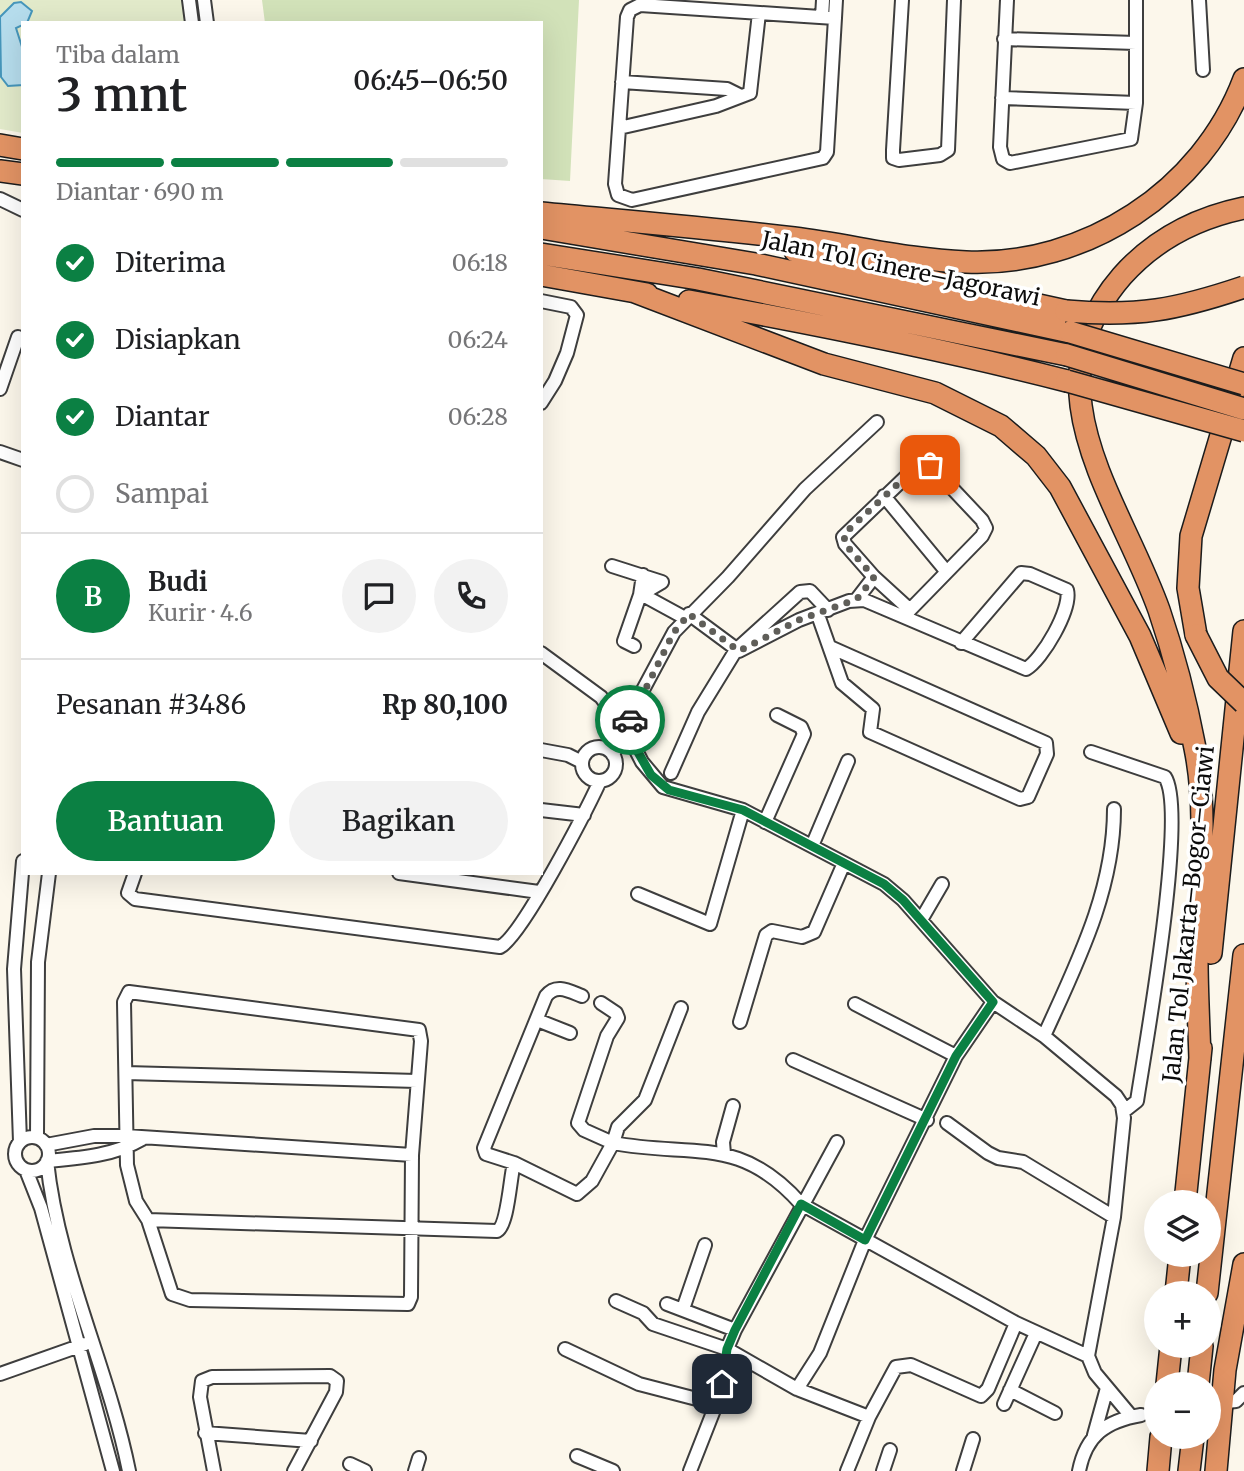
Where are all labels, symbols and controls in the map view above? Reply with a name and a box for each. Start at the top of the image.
text: Tiba dalam [56,40,180,69]
text: 06:45–06:50 [353,64,508,97]
text: 3 mnt [56,66,187,124]
text: Diantar · 690 m [56,177,224,206]
street label: Jalan Tol Cinere–Jagorawi [758,224,1043,312]
icon: check [56,244,94,282]
text: Diterima [115,246,226,279]
text: 06:18 [452,248,508,277]
icon: check [56,321,94,359]
text: Disiapkan [115,323,241,356]
text: 06:24 [448,325,508,354]
icon: check [56,398,94,436]
text: Diantar [115,400,210,433]
text: 06:28 [448,402,508,431]
pin [900,435,960,495]
icon: bag [911,446,949,484]
text: Sampai [115,477,209,510]
button: chat [342,559,416,633]
button: phone [434,559,508,633]
text: Budi [148,565,208,598]
text: B [84,580,102,613]
text: Kurir · 4.6 [148,598,253,627]
courier [595,685,665,755]
text: Pesanan #3486 [56,688,246,721]
text: Rp 80,100 [382,688,508,721]
icon: car [611,701,649,739]
street label: Jalan Tol Jakarta–Bogor–Ciawi [1156,744,1220,1085]
button: Bantuan [56,781,275,861]
button: Bagikan [289,781,508,861]
map controls [1144,1190,1221,1449]
button: layers [1144,1190,1221,1267]
button: + [1144,1281,1221,1358]
pin [692,1354,752,1414]
icon: home [703,1365,741,1403]
button: − [1144,1372,1221,1449]

